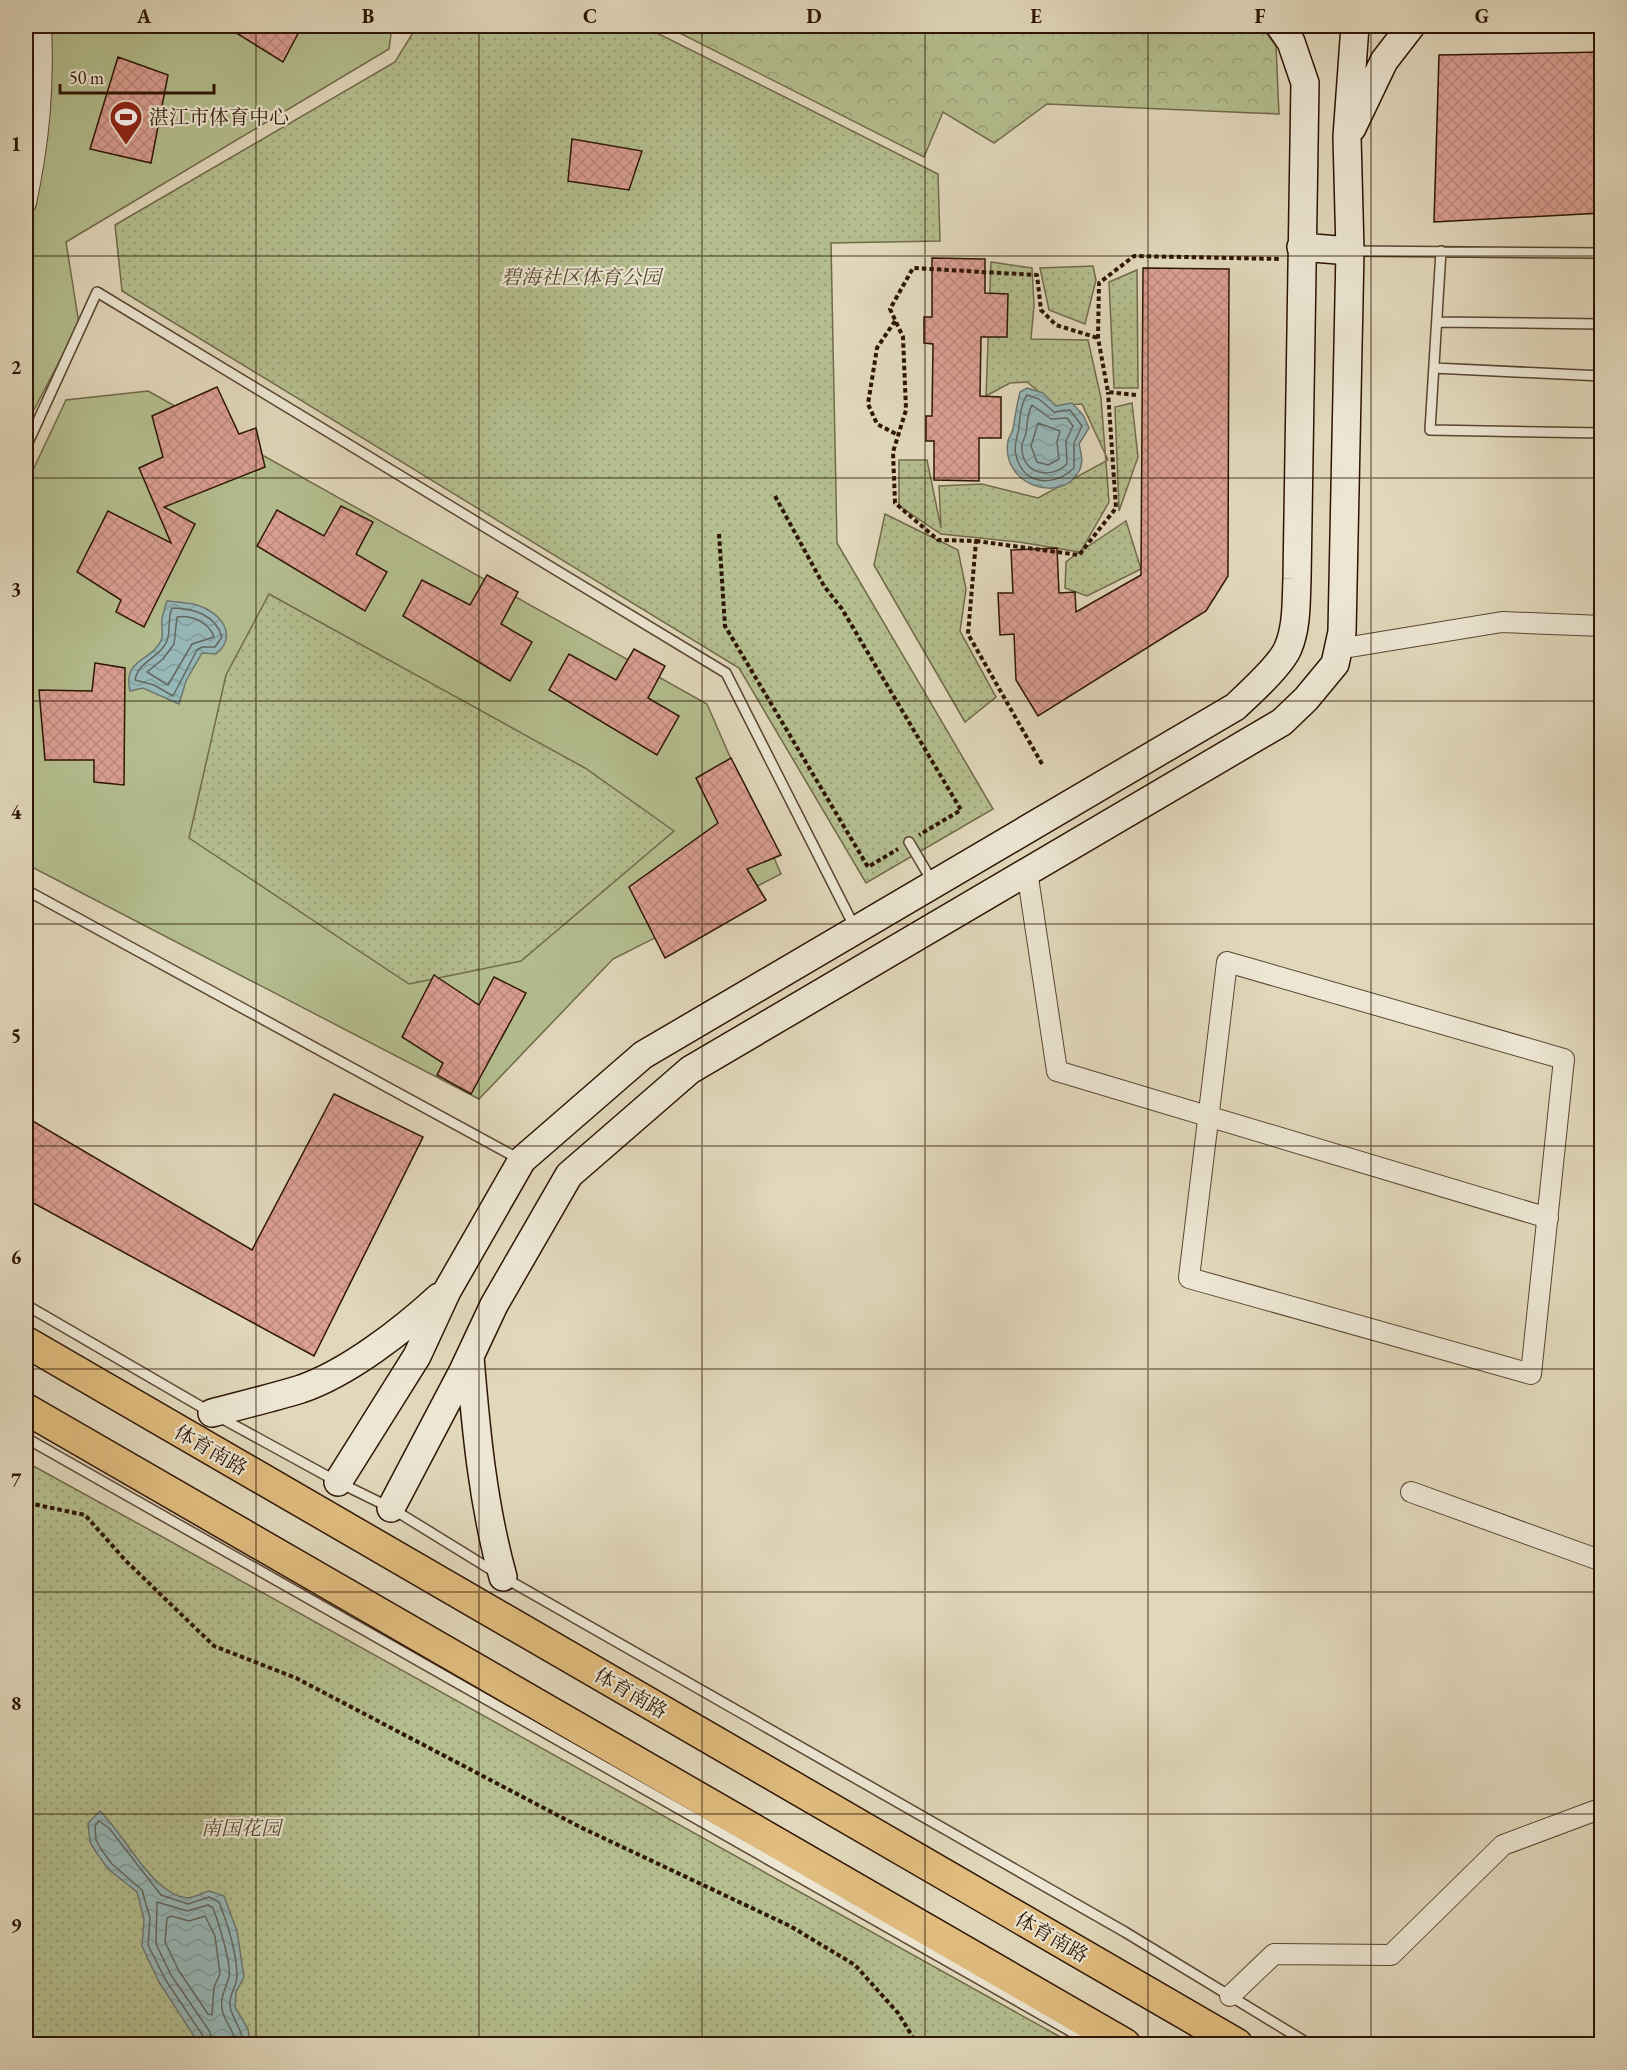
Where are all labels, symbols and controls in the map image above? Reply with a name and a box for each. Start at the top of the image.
text: A [136,3,152,29]
text: B [362,3,374,29]
text: C [583,3,597,29]
text: D [806,3,822,29]
text: E [1030,3,1042,29]
text: F [1255,3,1266,29]
text: G [1475,3,1489,29]
scale bar [60,57,214,95]
text: 50 m [69,66,104,89]
sports icon: 湛江市体育中心 [108,99,144,146]
place label: 湛江市体育中心 [149,104,289,130]
text: 1 [11,131,21,157]
park label: 碧海社区体育公园 [501,264,664,290]
text: 2 [11,354,22,380]
text: 3 [11,576,21,602]
text: 4 [11,799,22,825]
text: 5 [11,1022,21,1048]
text: 6 [11,1244,22,1270]
street label: 体育南路 [170,1419,252,1481]
text: 7 [11,1467,22,1493]
street label: 体育南路 [590,1662,672,1724]
text: 8 [11,1690,21,1716]
park label: 南国花园 [201,1815,284,1841]
street label: 体育南路 [1011,1906,1093,1968]
text: 9 [11,1912,22,1938]

